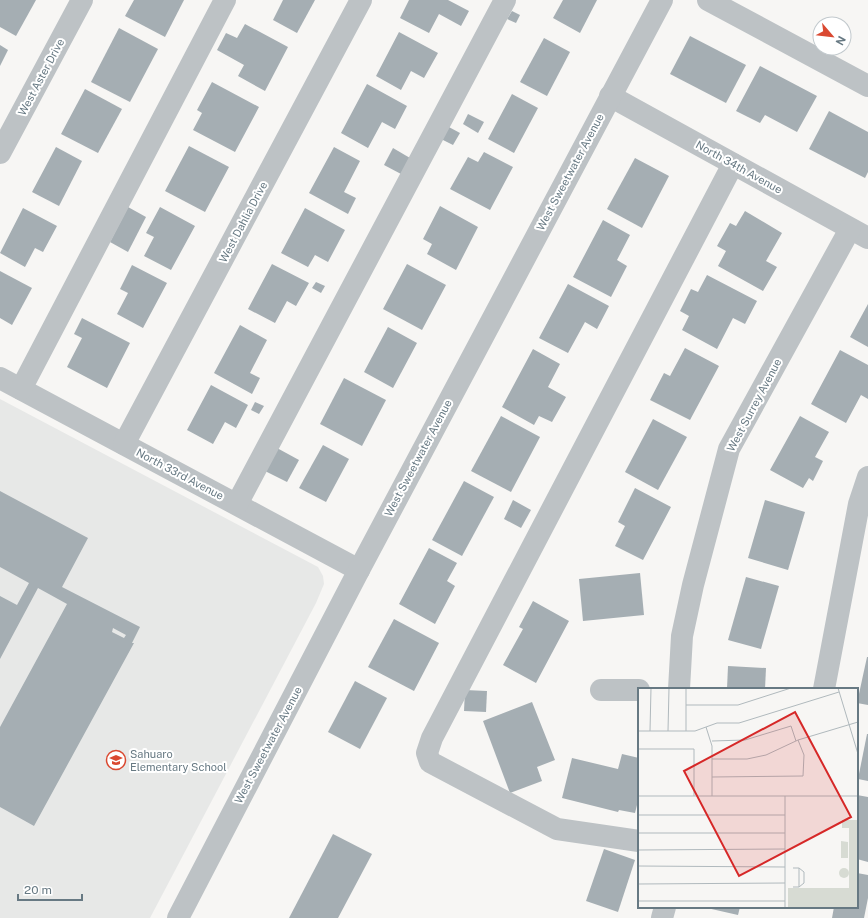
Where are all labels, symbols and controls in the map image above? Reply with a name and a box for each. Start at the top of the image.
north arrow [812,16,852,56]
text: N [834,34,848,47]
street label: West Aster Drive [16,37,66,117]
street label: West Sweetwater Avenue [534,112,606,232]
street label: North 34th Avenue [694,138,784,196]
street label: West Dahlia Drive [217,180,269,264]
street label: West Surrey Avenue [724,357,784,453]
street label: West Sweetwater Avenue [382,398,454,518]
street label: North 33rd Avenue [134,446,226,502]
street label: West Sweetwater Avenue [232,685,304,805]
inset map [638,688,858,908]
place label: Sahuaro Elementary School [130,748,227,773]
school or university icon: Sahuaro Elementary School [105,749,127,771]
scale bar [18,876,82,902]
text: 20 m [24,883,52,897]

